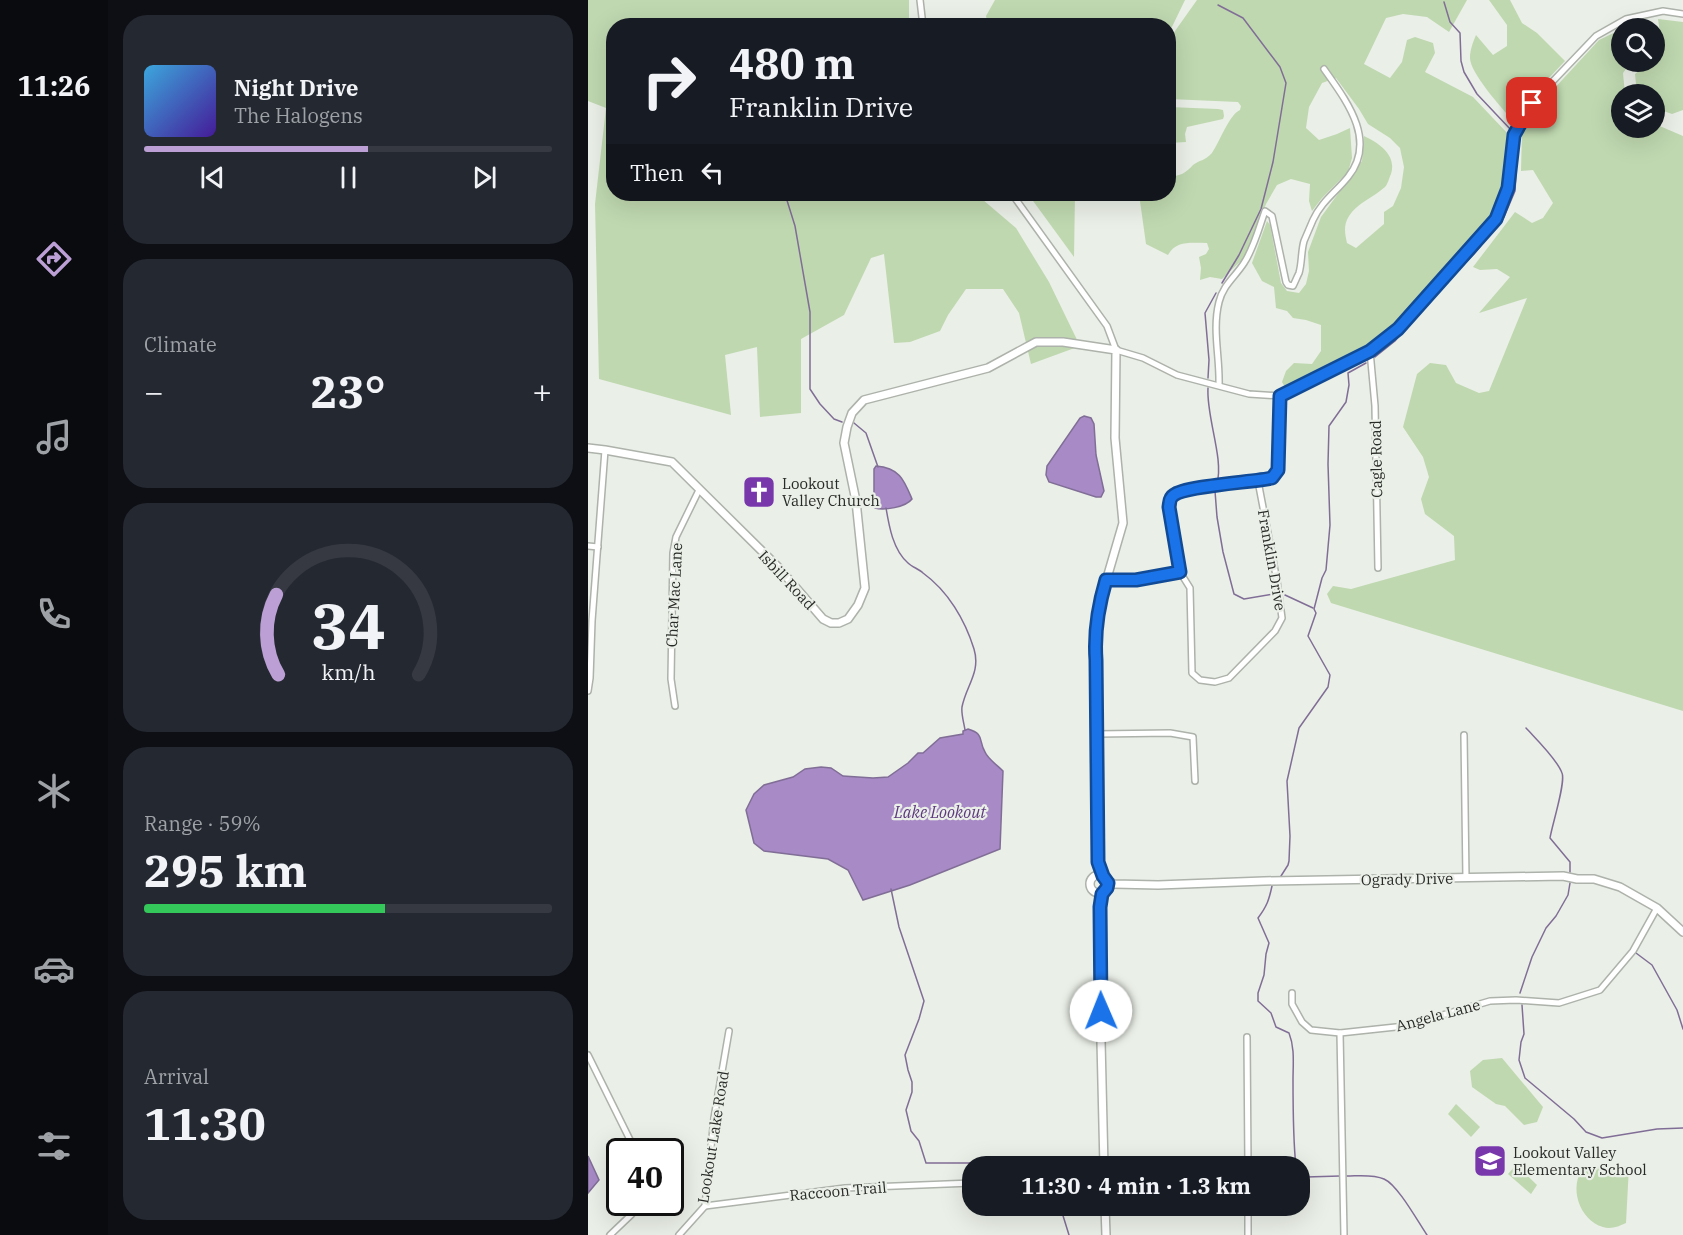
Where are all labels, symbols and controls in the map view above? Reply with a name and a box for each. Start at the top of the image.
map controls [1611,18,1665,138]
button: search [1611,18,1665,72]
text: 480 m [729,36,855,91]
icon: right [630,42,708,120]
text: 11:26 [18,68,90,103]
text: Night Drive [234,73,359,102]
pin [1506,77,1557,128]
button: layers [1611,84,1665,138]
icon: arrive [1515,86,1548,119]
text: Franklin Drive [729,89,913,124]
text: The Halogens [234,102,363,129]
icon: left [696,156,729,189]
text: Then [630,158,684,187]
icon: previous [196,161,229,194]
icon: pause [332,161,365,194]
icon: next [468,161,501,194]
icon: directions [33,238,75,280]
text: Climate [144,331,217,358]
text: 23° [310,362,386,420]
text: − [144,370,164,413]
text: + [532,370,552,413]
icon: music [33,416,75,458]
street label: Cagle Road [1366,420,1386,498]
church icon: Lookout Valley Church [741,474,777,510]
place label: Lookout Valley Church [782,474,880,510]
street label: Franklin Drive [1254,508,1290,612]
street label: Char Mac Lane [662,542,686,648]
street label: Isbill Road [755,546,819,614]
text: 34 [311,585,385,666]
icon: phone [33,593,75,635]
text: km/h [321,658,375,686]
icon: climate [33,770,75,812]
water label: Lake Lookout [893,802,987,822]
text: Range · 59% [144,810,261,837]
text: 295 km [144,841,307,899]
street label: Ogrady Drive [1361,869,1453,889]
icon: car [33,948,75,990]
position arrow [1069,979,1133,1043]
street label: Angela Lane [1394,995,1482,1035]
text: Arrival [144,1063,209,1090]
street label: Lookout Lake Road [693,1069,733,1205]
text: 11:30 [144,1094,266,1152]
icon: filters [33,1125,75,1167]
speed limit sign: 40 [606,1138,684,1216]
school or university icon: Lookout Valley Elementary School [1472,1143,1508,1179]
place label: Lookout Valley Elementary School [1513,1143,1647,1179]
text: 11:30 · 4 min · 1.3 km [1021,1171,1251,1200]
street label: Raccoon Trail [789,1177,887,1205]

